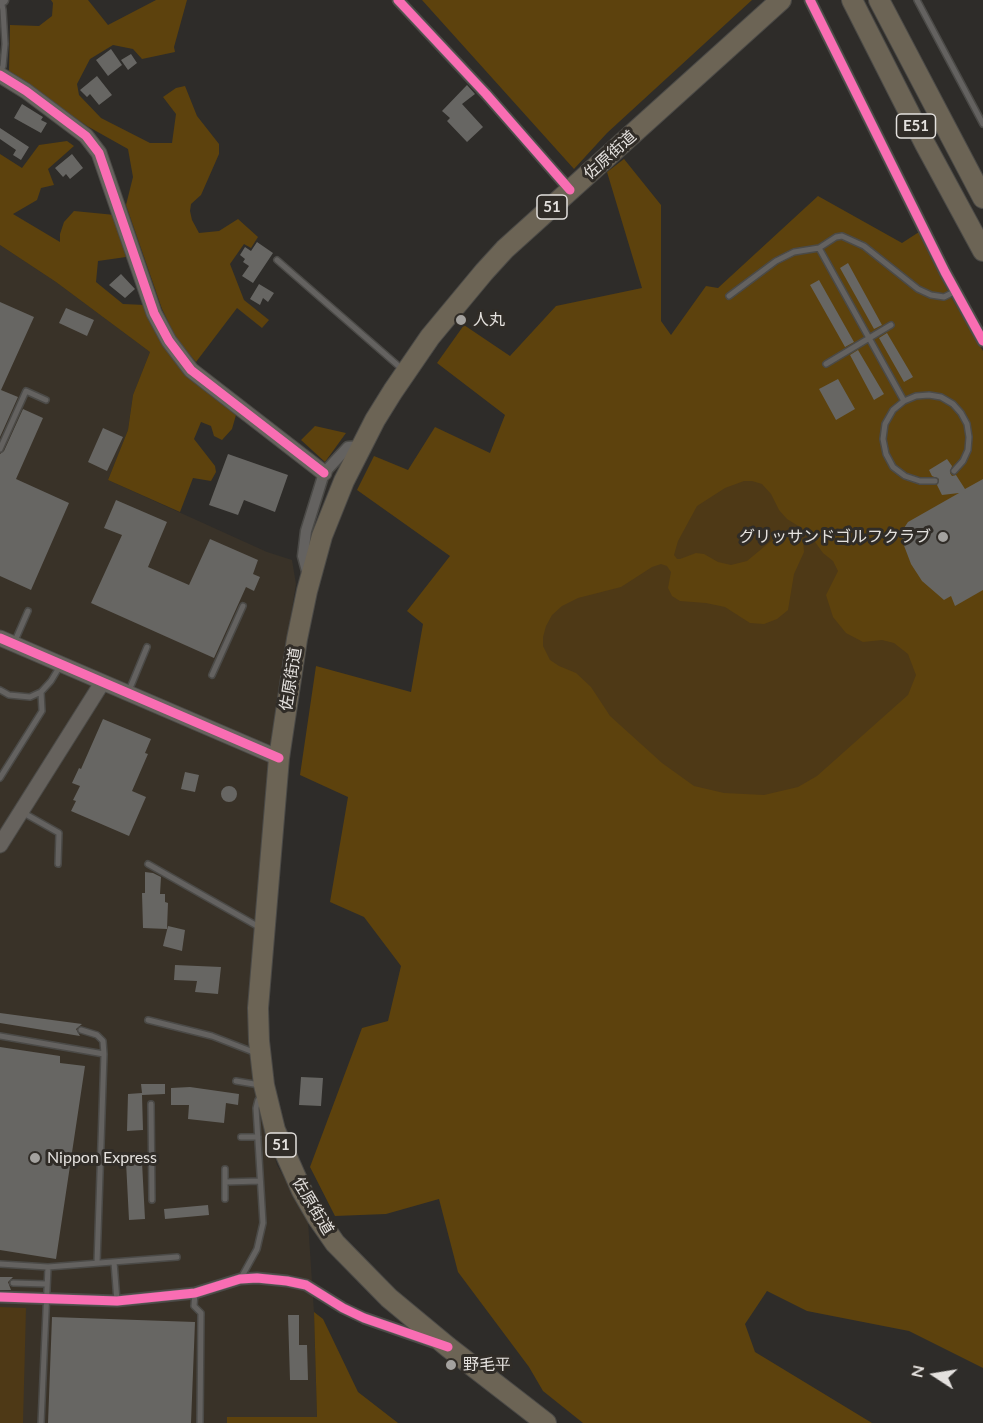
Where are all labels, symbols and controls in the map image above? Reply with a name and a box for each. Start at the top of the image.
road number: E51 [896,114,936,138]
street label: 佐原街道 [580,126,640,184]
road number: 51 [537,195,567,219]
place label: 人丸 [473,310,505,330]
marker: 人丸 [454,313,468,327]
place label: グリッサンドゴルフクラブ [739,527,931,547]
marker: グリッサンドゴルフクラブ [936,530,950,544]
street label: 佐原街道 [277,646,305,712]
road number: 51 [266,1133,296,1157]
place label: Nippon Express [47,1148,157,1168]
marker: Nippon Express [28,1151,42,1165]
street label: 佐原街道 [288,1174,338,1238]
north arrow [905,1345,965,1405]
place label: 野毛平 [463,1355,511,1375]
marker: 野毛平 [444,1358,458,1372]
text: N [906,1363,927,1379]

